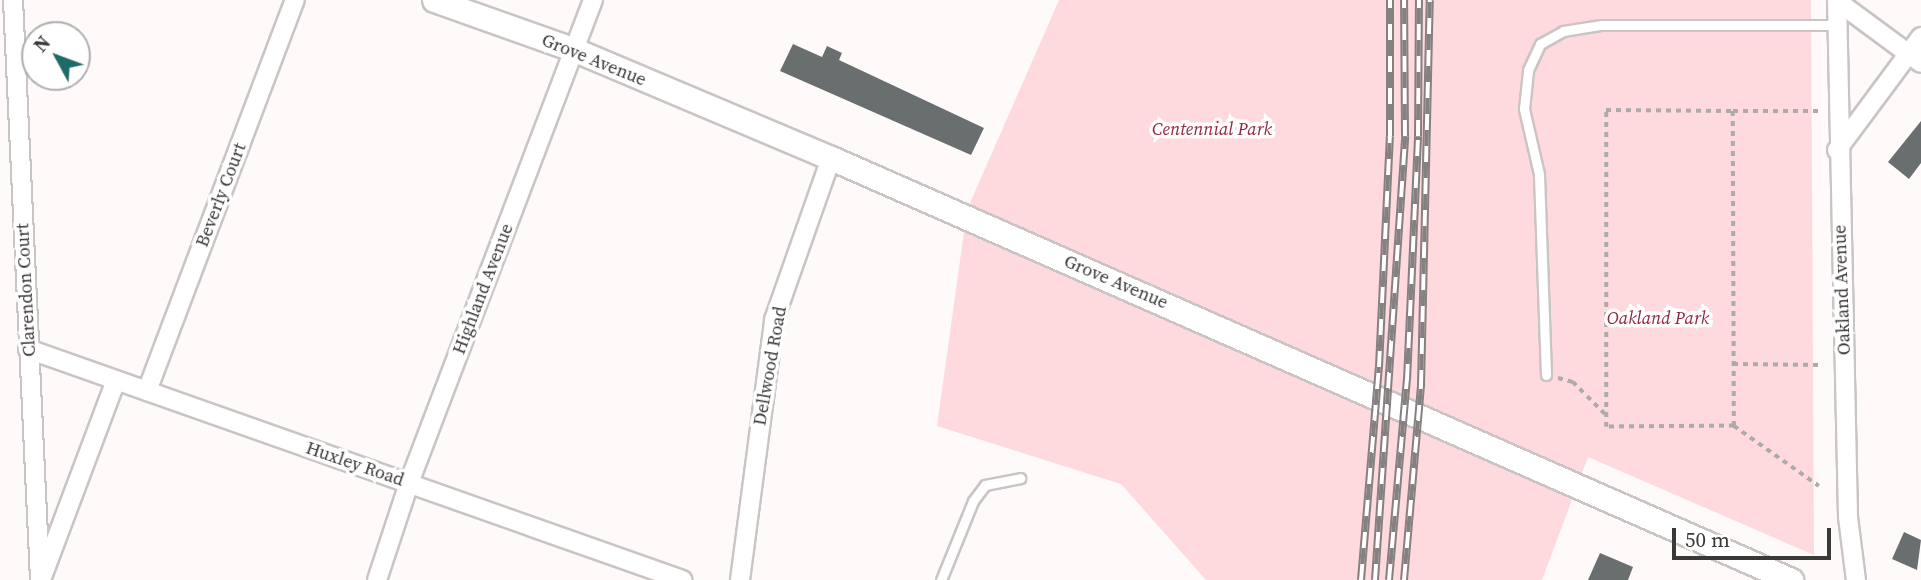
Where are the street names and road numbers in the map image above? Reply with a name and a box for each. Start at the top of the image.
street label: Grove Avenue [539,29,649,91]
street label: Beverly Court [191,140,251,250]
street label: Highland Avenue [448,221,518,357]
street label: Clarendon Court [12,223,40,357]
street label: Oakland Avenue [1829,224,1855,356]
street label: Grove Avenue [1061,250,1171,314]
street label: Dellwood Road [749,305,791,427]
street label: Huxley Road [303,437,407,491]

